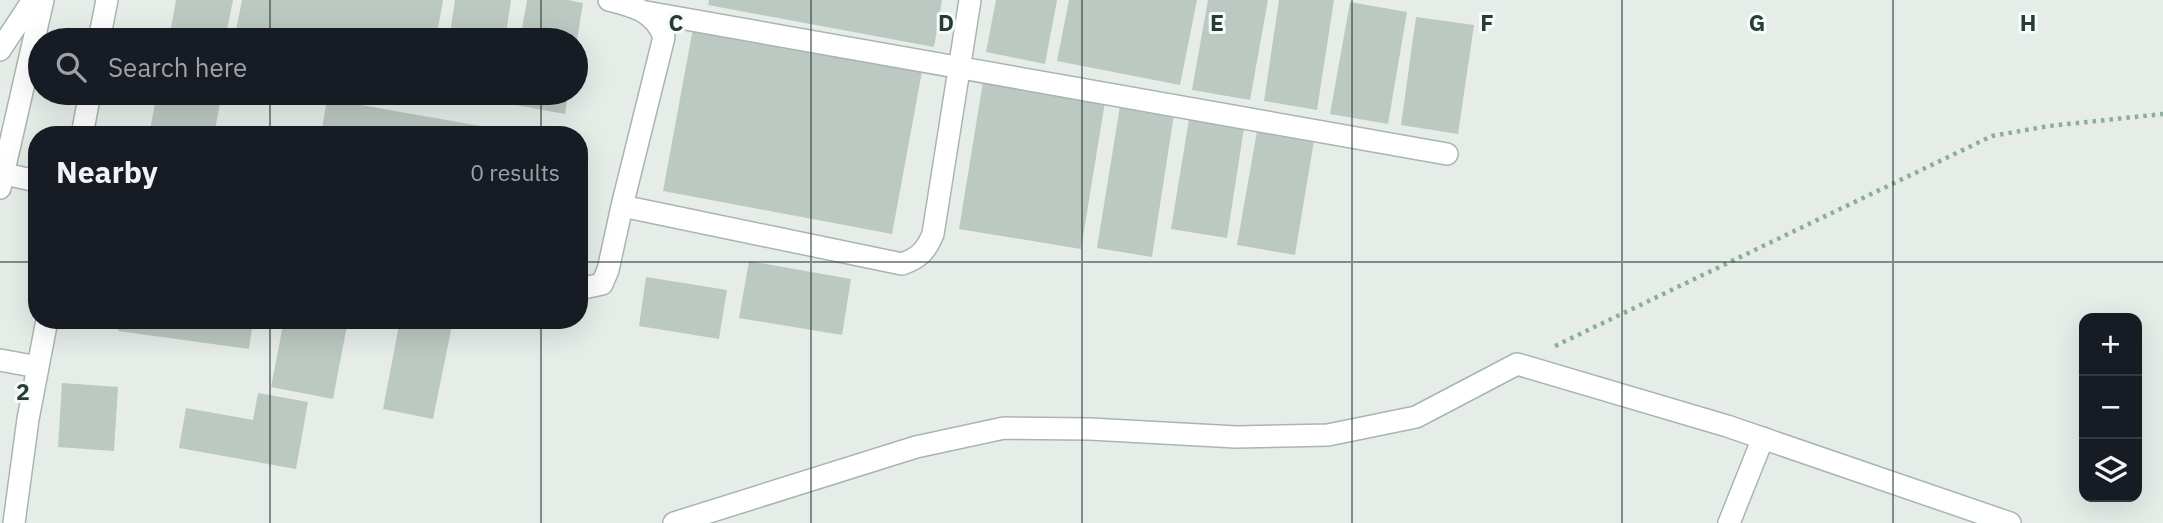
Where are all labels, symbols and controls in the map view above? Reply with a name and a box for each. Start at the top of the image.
text: C [669,7,684,37]
text: D [938,7,954,37]
text: E [1210,7,1224,37]
text: F [1480,7,1494,37]
text: G [1749,7,1765,37]
text: H [2020,7,2036,37]
search box [28,28,588,105]
icon: search [52,48,90,86]
text: Search here [108,50,247,84]
text: Nearby [56,152,158,191]
text: 0 results [470,157,560,187]
map controls [2079,313,2142,502]
button: + [2079,313,2142,376]
text: 2 [16,376,30,406]
button: − [2079,376,2142,439]
button: layers [2079,439,2142,502]

